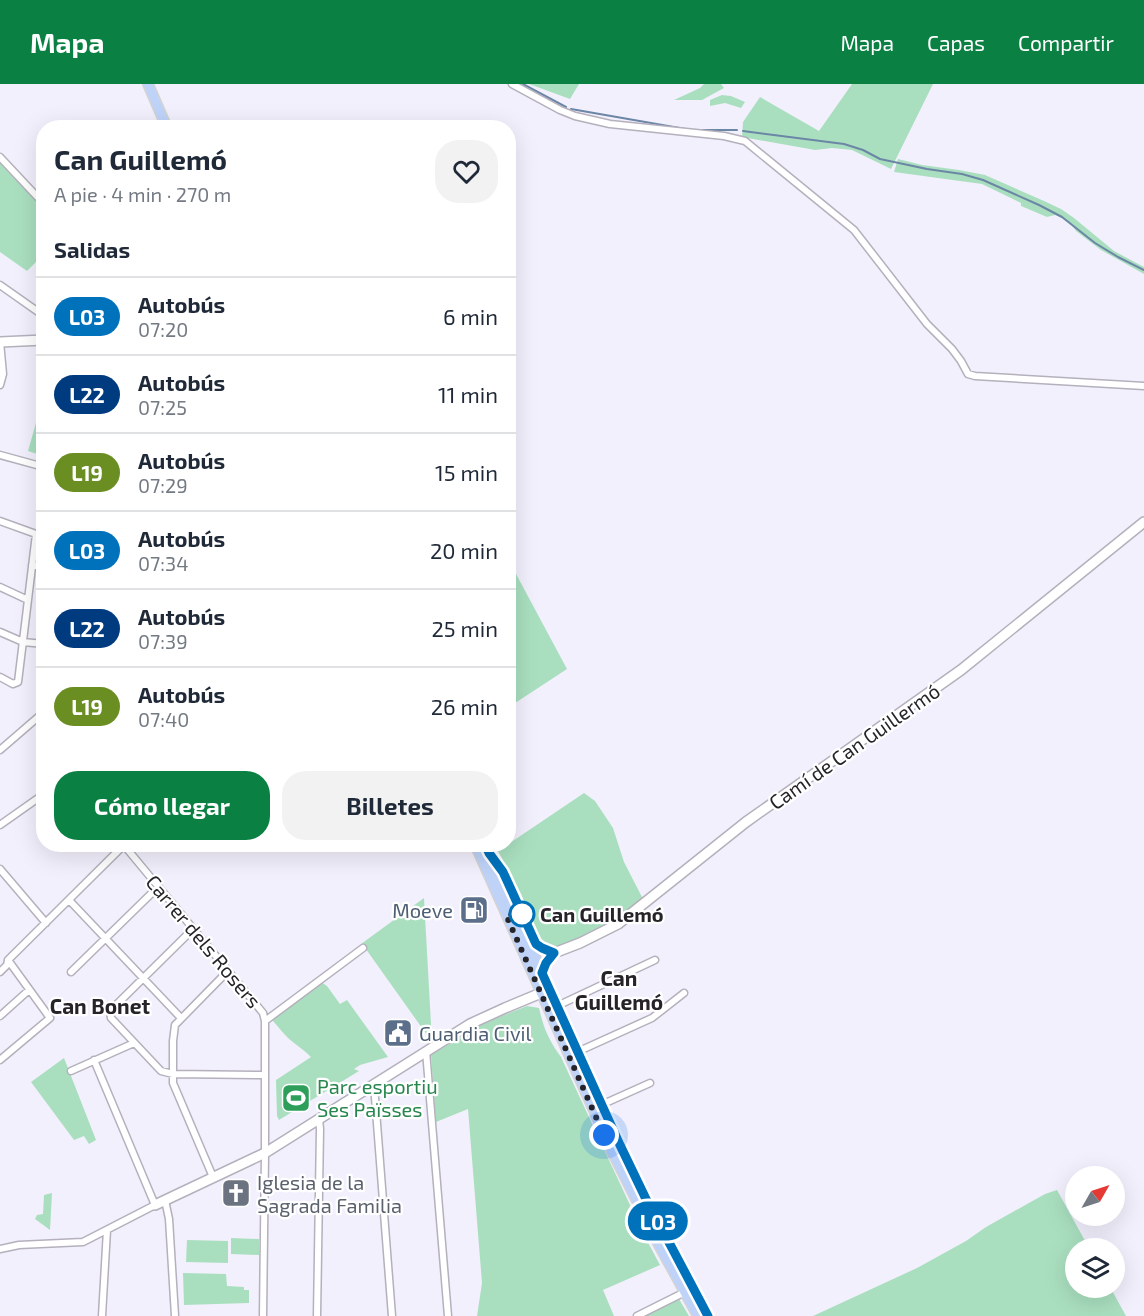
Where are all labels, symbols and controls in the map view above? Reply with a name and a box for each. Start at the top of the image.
text: Mapa [30,25,104,59]
text: Mapa [840,30,894,55]
text: Capas [927,30,985,55]
text: Compartir [1018,30,1114,55]
button: heart [435,140,498,203]
text: Can Guillemó [54,142,227,176]
text: A pie · 4 min · 270 m [54,182,231,206]
text: Salidas [54,236,130,262]
text: Autobús [138,291,225,317]
text: 6 min [443,303,498,329]
text: L03 [69,304,105,329]
text: 07:20 [138,317,188,341]
text: Autobús [138,369,225,395]
text: 11 min [438,381,498,407]
text: L22 [69,382,105,407]
text: 07:25 [138,395,187,419]
text: Autobús [138,447,225,473]
text: 15 min [435,459,498,485]
text: L19 [71,460,103,485]
text: 07:29 [138,473,188,497]
text: Autobús [138,525,225,551]
text: 20 min [430,537,498,563]
text: L03 [69,538,105,563]
text: 07:34 [138,551,188,575]
text: Autobús [138,603,225,629]
text: 25 min [431,615,498,641]
text: L22 [69,616,105,641]
text: 07:39 [138,629,188,653]
street label: Camí de Can Guillermó [764,678,944,814]
text: Autobús [138,681,225,707]
text: 26 min [431,693,498,719]
text: L19 [71,694,103,719]
text: 07:40 [138,707,189,731]
button: Cómo llegar [54,771,270,840]
button: Billetes [282,771,498,840]
street label: Carrer dels Rosers [141,870,267,1012]
fuel station icon: Moeve [458,894,490,926]
place label: Moeve [392,898,453,922]
marker: Can Guillemó [509,901,535,927]
place label: Can Guillemó [540,902,664,926]
district label: Can Guillemó [575,965,663,1014]
district label: Can Bonet [50,993,151,1018]
public building icon: Guardia Civil [382,1017,414,1049]
place label: Guardia Civil [419,1021,532,1045]
place label: Parc esportiu Ses Païsses [317,1074,438,1121]
sports icon: Parc esportiu Ses Païsses [280,1082,312,1114]
your location [589,1120,619,1150]
north arrow [1065,1166,1125,1226]
map controls [1065,1166,1125,1298]
place label: Iglesia de la Sagrada Familia [257,1170,402,1217]
church icon: Iglesia de la Sagrada Familia [220,1177,252,1209]
line badge: L03 [624,1202,692,1240]
text: L03 [640,1209,676,1234]
button: layers [1065,1238,1125,1298]

